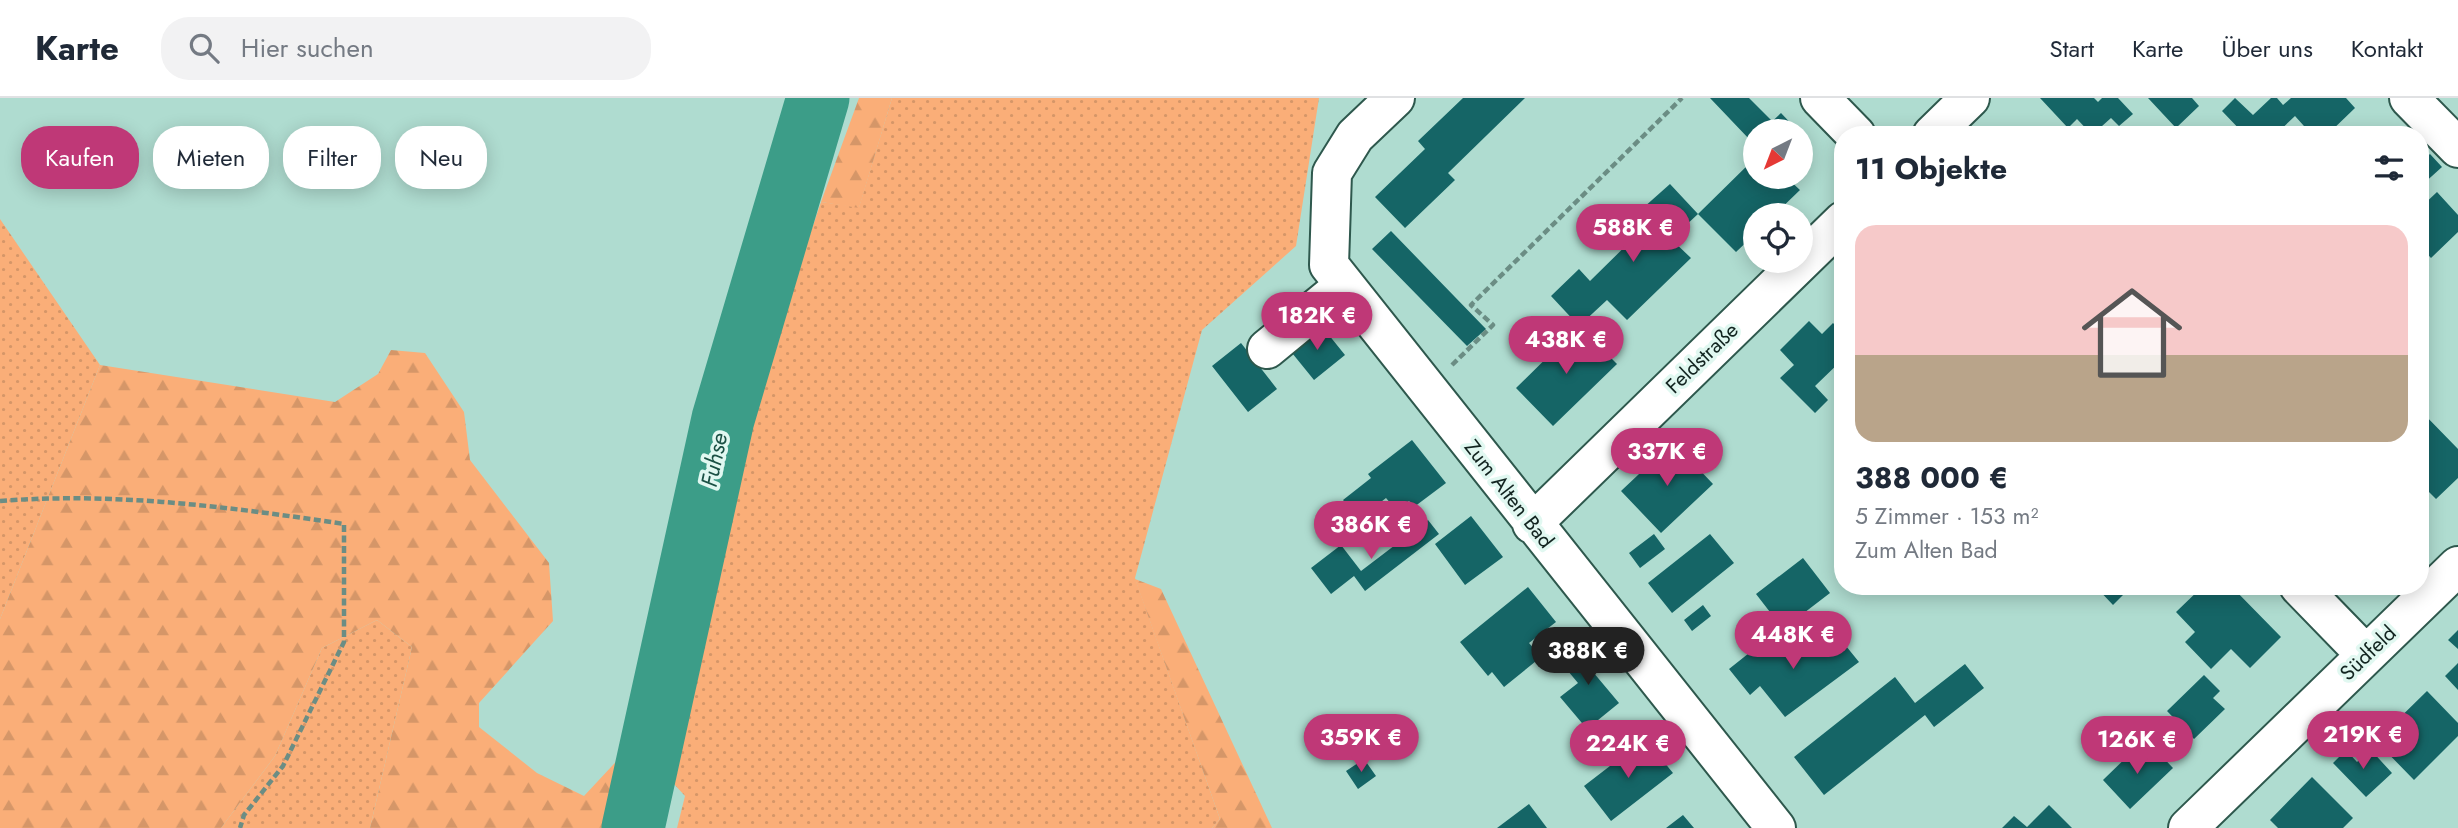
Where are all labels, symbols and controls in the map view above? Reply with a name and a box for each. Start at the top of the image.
search box [161,17,651,80]
text: Karte [35,25,119,72]
icon: search [185,29,223,67]
text: Hier suchen [241,29,374,67]
text: Start [2050,31,2094,66]
text: Karte [2132,31,2183,66]
text: Über uns [2221,31,2313,66]
text: Kontakt [2351,31,2423,66]
north arrow [1743,119,1813,189]
map controls [1743,119,1813,273]
chip: Kaufen [21,126,139,189]
chip: Mieten [153,126,269,189]
chip: Filter [283,126,381,189]
chip: Neu [395,126,487,189]
text: 11 Objekte [1855,147,2007,190]
icon: filters [2370,149,2408,187]
button: locate [1743,203,1813,273]
pin: 588K € [1576,204,1690,264]
text: 588K € [1592,210,1674,244]
icon: home [2069,270,2195,396]
pin: 182K € [1260,292,1374,352]
text: 182K € [1277,298,1357,332]
street label: Feldstraße [1659,315,1745,400]
pin: 438K € [1509,316,1623,376]
text: 438K € [1525,322,1607,356]
pin: 337K € [1610,428,1724,488]
water label: Fuhse [692,429,736,490]
street label: Zum Alten Bad [1457,433,1561,555]
text: 337K € [1627,434,1707,468]
text: 388 000 € [1855,456,2008,499]
text: 5 Zimmer · 153 m² [1855,499,2038,533]
pin: 386K € [1314,502,1428,561]
text: 386K € [1330,507,1412,541]
text: Zum Alten Bad [1855,533,1998,567]
pin: 448K € [1736,612,1850,671]
text: 448K € [1751,617,1835,651]
street label: Südfeld [2333,619,2403,687]
pin: 388K € [1531,628,1645,687]
text: 388K € [1547,633,1629,667]
pin: 219K € [2306,712,2420,771]
pin: 359K € [1304,714,1418,774]
pin: 126K € [2080,716,2194,776]
text: 219K € [2323,717,2403,751]
text: 359K € [1320,720,1402,754]
pin: 224K € [1571,720,1685,780]
text: 126K € [2097,722,2177,756]
text: 224K € [1586,726,1670,760]

